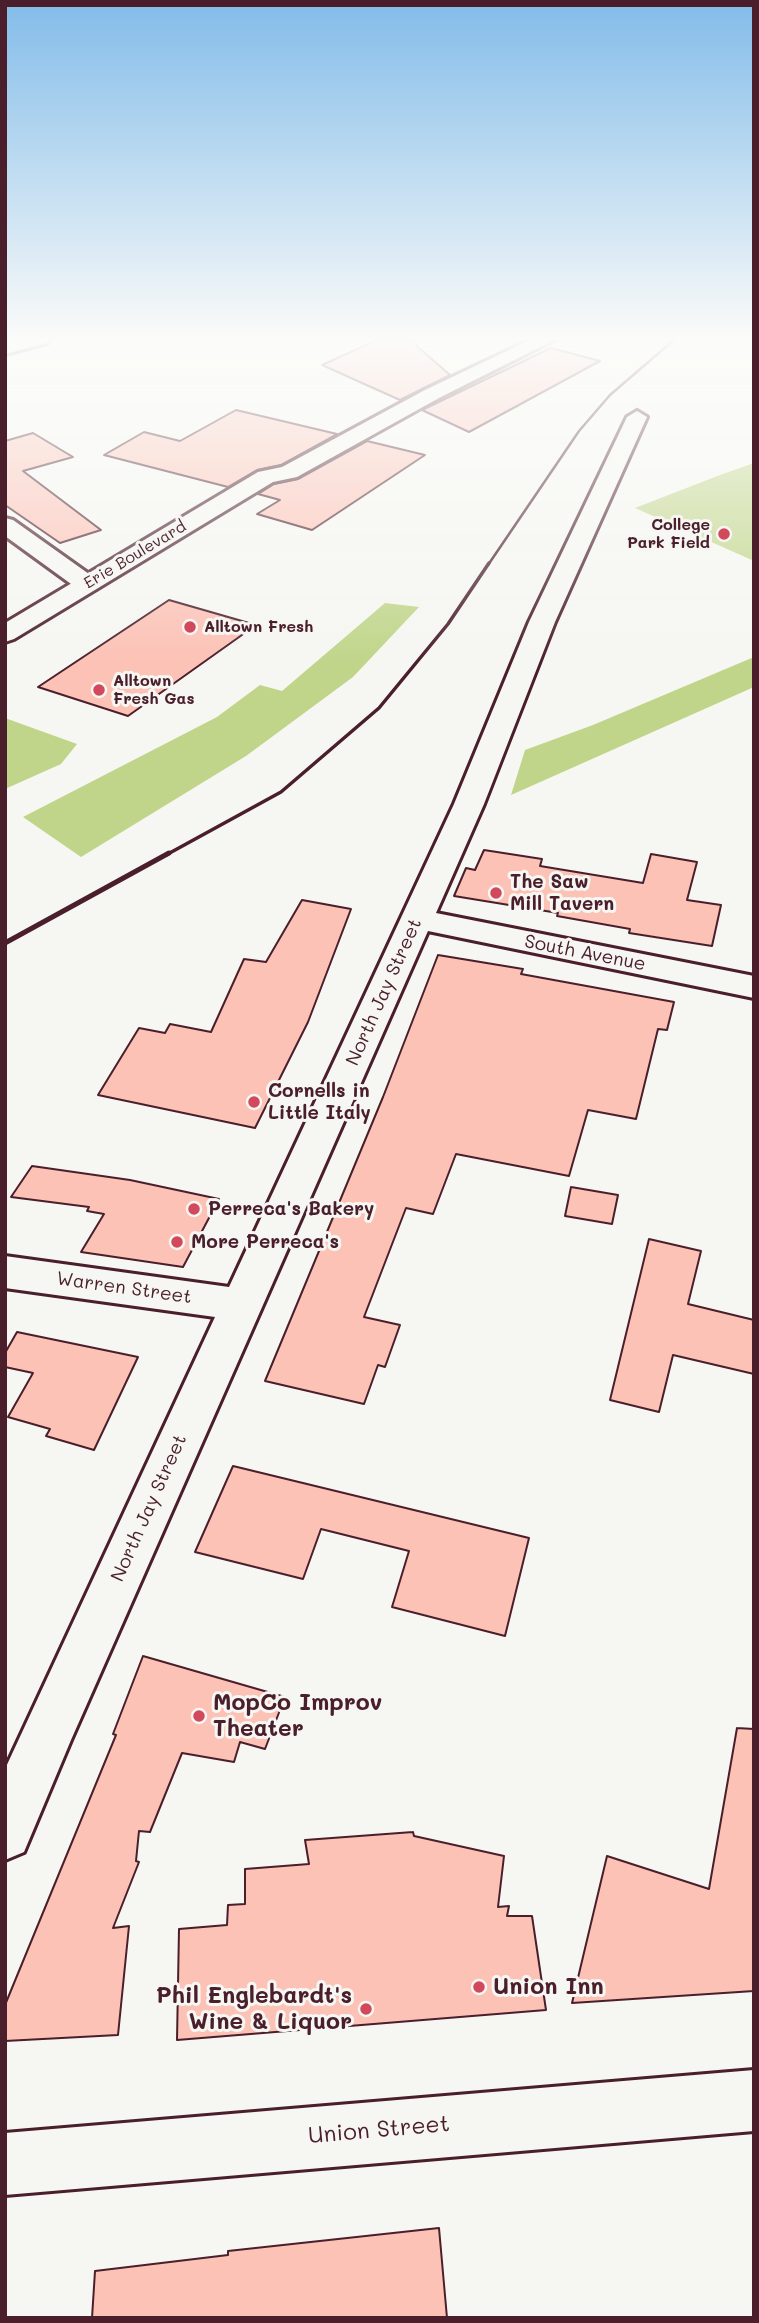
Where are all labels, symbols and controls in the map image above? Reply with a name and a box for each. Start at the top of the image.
place label: College Park Field [627,515,710,553]
street label: Erie Boulevard [80,517,190,593]
marker: College Park Field [716,526,732,542]
place label: Alltown Fresh [204,617,313,637]
marker: Alltown Fresh [182,619,198,635]
place label: Alltown Fresh Gas [113,671,194,709]
marker: Alltown Fresh Gas [91,682,107,698]
place label: The Saw Mill Tavern [510,871,614,915]
marker: The Saw Mill Tavern [488,885,504,901]
street label: North Jay Street [341,915,427,1069]
street label: South Avenue [522,930,648,976]
place label: Cornells in Little Italy [268,1080,371,1124]
marker: Cornells in Little Italy [246,1094,262,1110]
place label: Perreca's Bakery [208,1198,374,1220]
marker: Perreca's Bakery [186,1201,202,1217]
place label: More Perreca's [191,1231,339,1253]
marker: More Perreca's [169,1234,185,1250]
street label: Warren Street [55,1267,193,1309]
street label: North Jay Street [106,1431,192,1585]
place label: MopCo Improv Theater [213,1689,382,1743]
marker: MopCo Improv Theater [191,1708,207,1724]
place label: Union Inn [493,1973,604,2001]
marker: Union Inn [471,1979,487,1995]
place label: Phil Englebardt's Wine & Liquor [156,1982,352,2036]
marker: Phil Englebardt's Wine & Liquor [358,2001,374,2017]
street label: Union Street [307,2110,451,2150]

